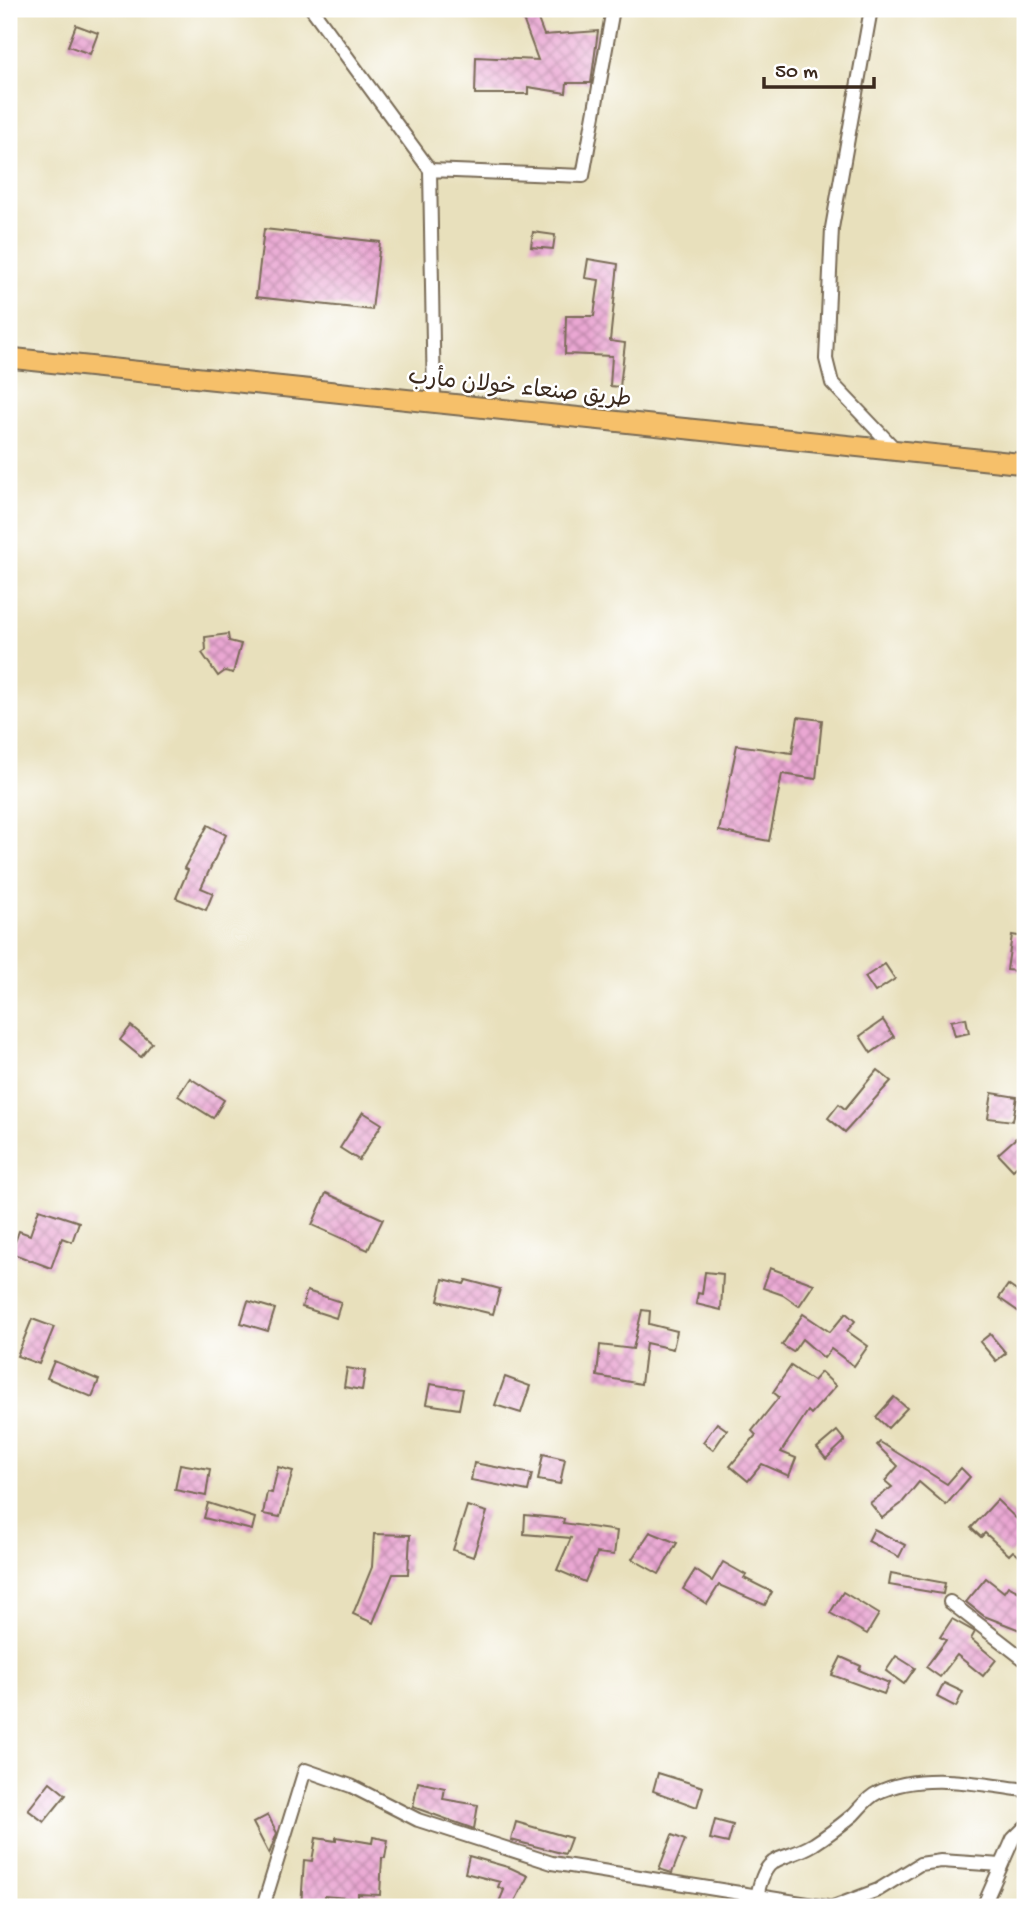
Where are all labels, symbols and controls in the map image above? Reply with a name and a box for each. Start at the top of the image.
scale bar [764,46,875,90]
text: 50 m [775,61,818,86]
street label: طريق صنعاء خولان مأرب [407,360,633,415]

